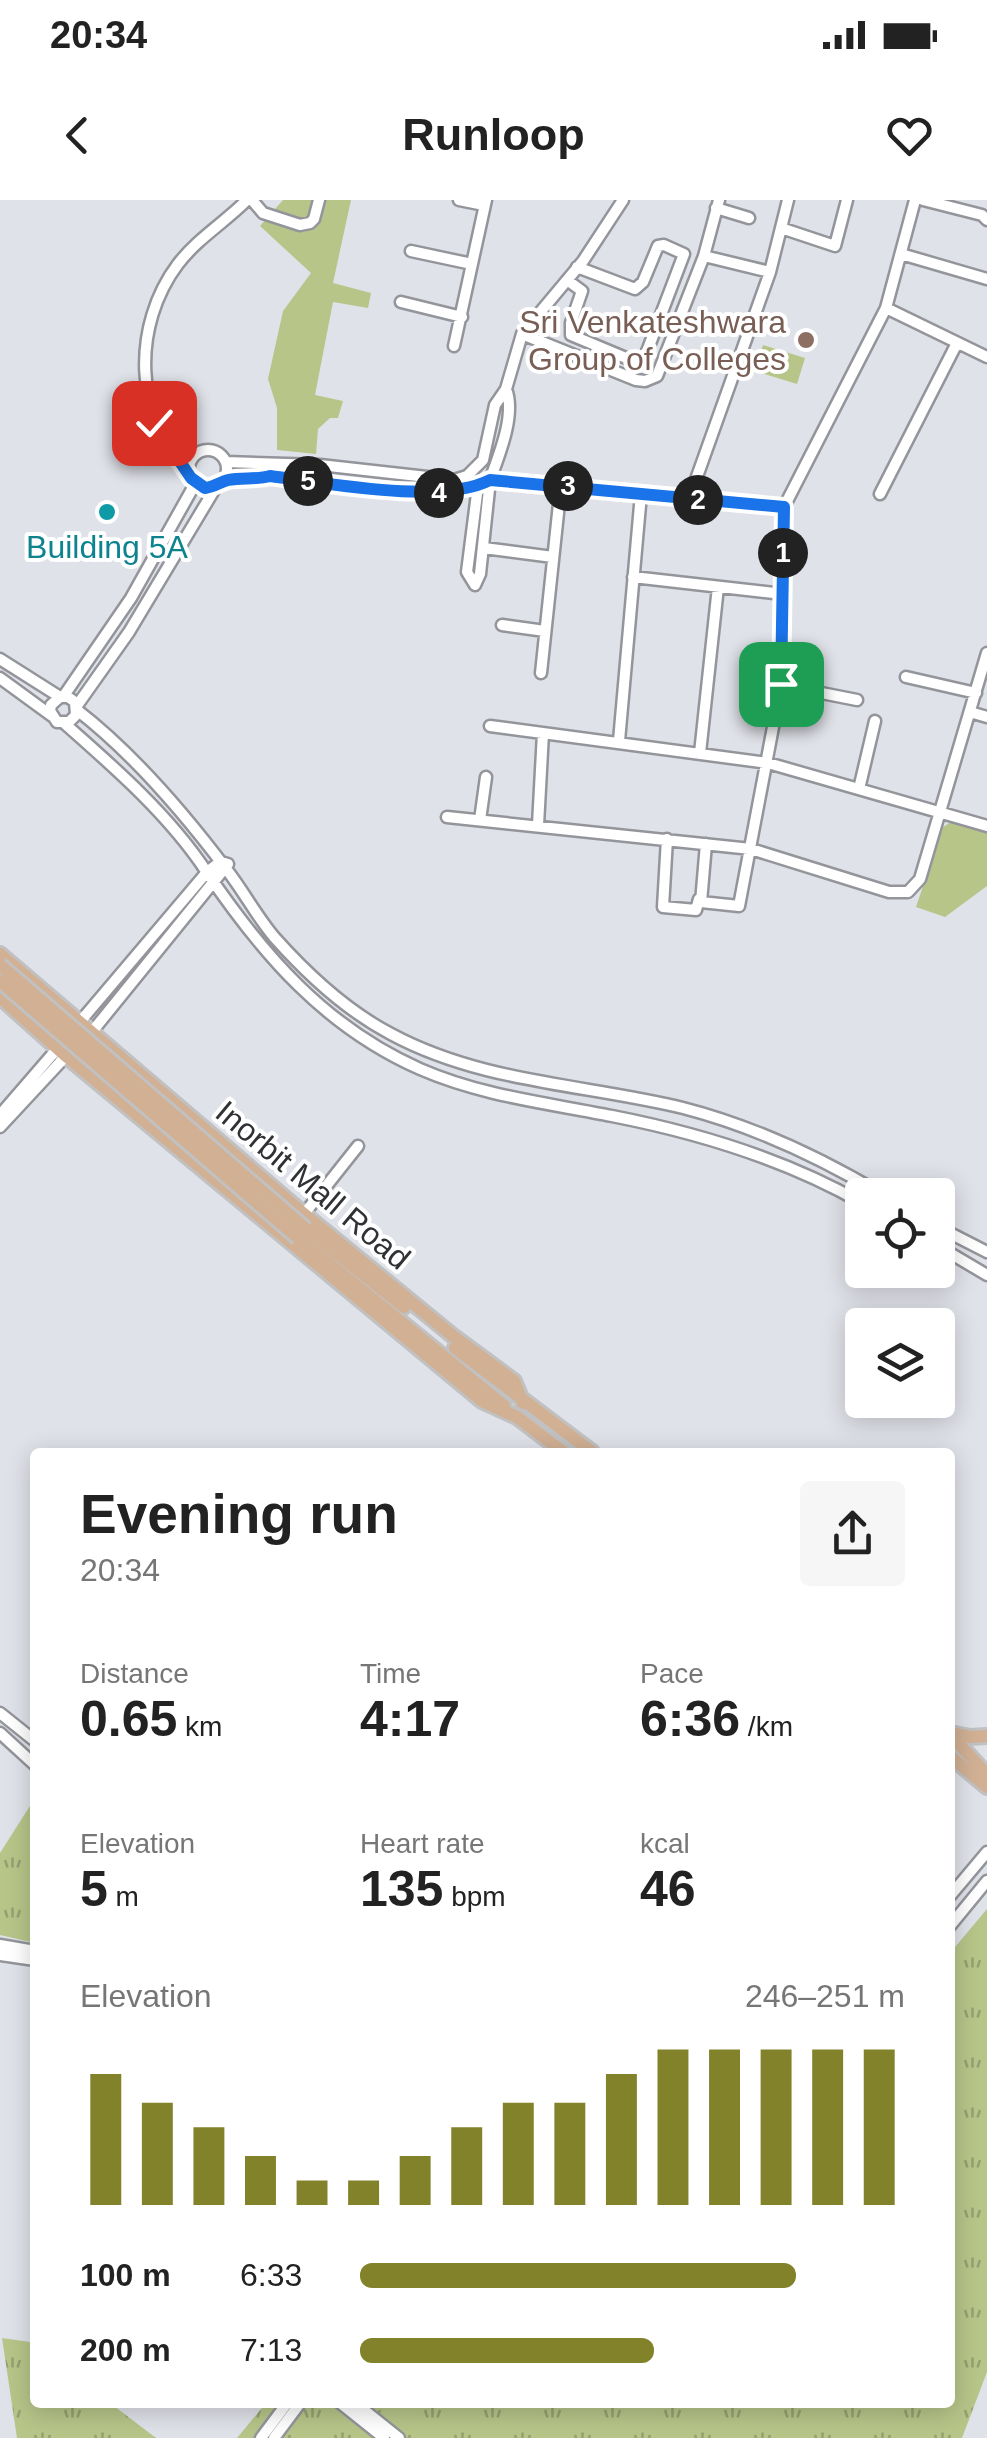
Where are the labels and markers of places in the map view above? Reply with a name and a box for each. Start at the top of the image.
place label: Sri Venkateshwara Group of Colleges [519,304,786,377]
marker: Sri Venkateshwara Group of Colleges [795,329,817,351]
pin [112,381,197,466]
pin: 5 [283,456,333,506]
pin: 3 [543,461,593,511]
pin: 4 [414,468,464,518]
pin: 2 [673,475,723,525]
marker: Building 5A [96,501,118,523]
pin: 1 [758,528,808,578]
place label: Building 5A [26,529,189,565]
pin [739,642,824,727]

